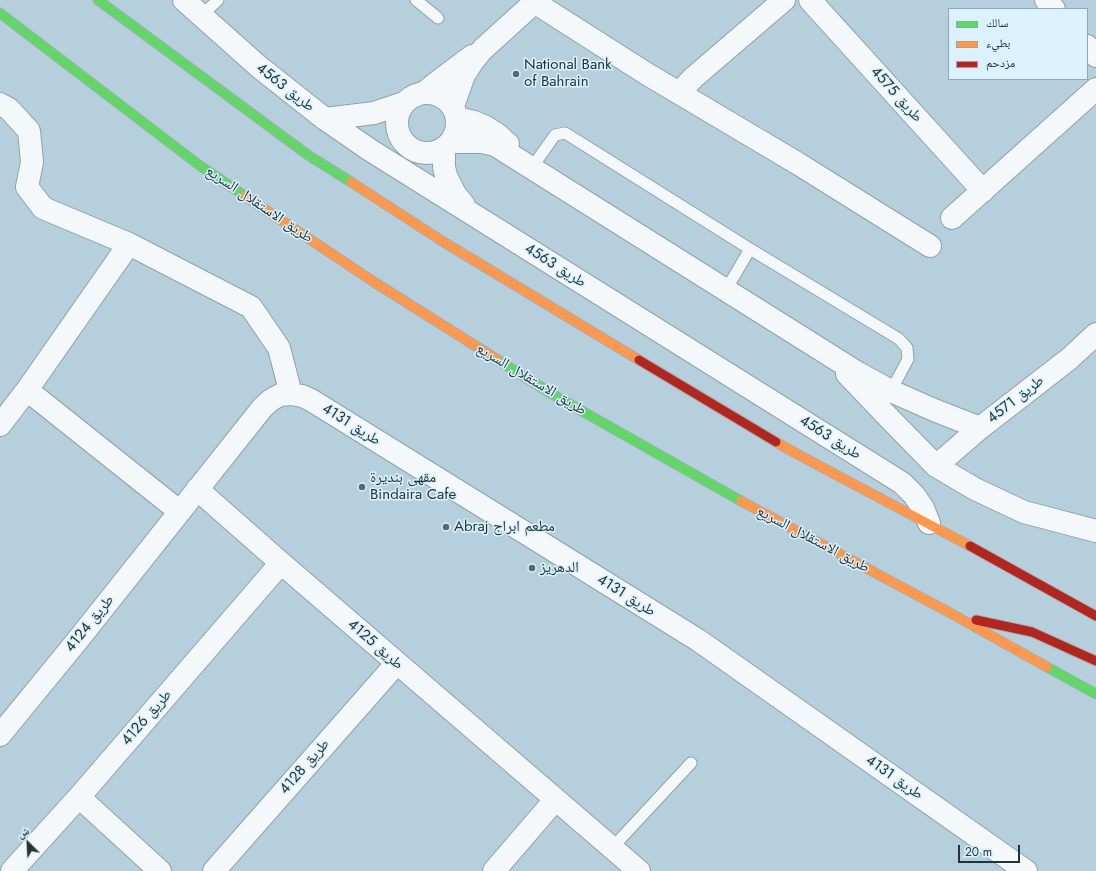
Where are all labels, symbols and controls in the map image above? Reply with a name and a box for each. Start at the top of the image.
legend [948,8,1088,80]
text: سالك [986,14,1008,32]
text: بطيء [986,34,1010,52]
text: مزدحم [986,54,1015,72]
place label: National Bank of Bahrain [524,56,612,91]
street label: طريق 4563 [252,60,318,116]
street label: طريق 4575 [866,63,926,127]
marker: National Bank of Bahrain [511,69,521,79]
street label: طريق الاستقلال السريع [202,163,316,247]
street label: طريق 4563 [521,240,589,292]
street label: طريق الاستقلال السريع [473,340,589,420]
street label: طريق 4571 [984,372,1048,428]
street label: طريق 4131 [318,400,384,450]
street label: طريق 4563 [796,412,864,464]
place label: مقهى بنديرة Bindaira Cafe [370,469,456,504]
marker: مقهى بنديرة Bindaira Cafe [357,482,367,492]
street label: طريق الاستقلال السريع [753,503,873,577]
place label: Abraj مطعم ابراج [454,518,555,536]
marker: Abraj مطعم ابراج [441,522,451,532]
place label: الدهريز [540,559,579,577]
marker: الدهريز [527,563,537,573]
street label: طريق 4131 [593,571,659,621]
street label: طريق 4124 [62,592,118,656]
street label: طريق 4125 [344,616,406,674]
street label: طريق 4126 [118,686,176,750]
street label: طريق 4128 [276,736,334,798]
street label: طريق 4131 [862,752,926,804]
text: ش [15,822,32,842]
north arrow [8,823,48,863]
scale bar [960,837,1022,863]
text: 20 m [965,843,992,861]

